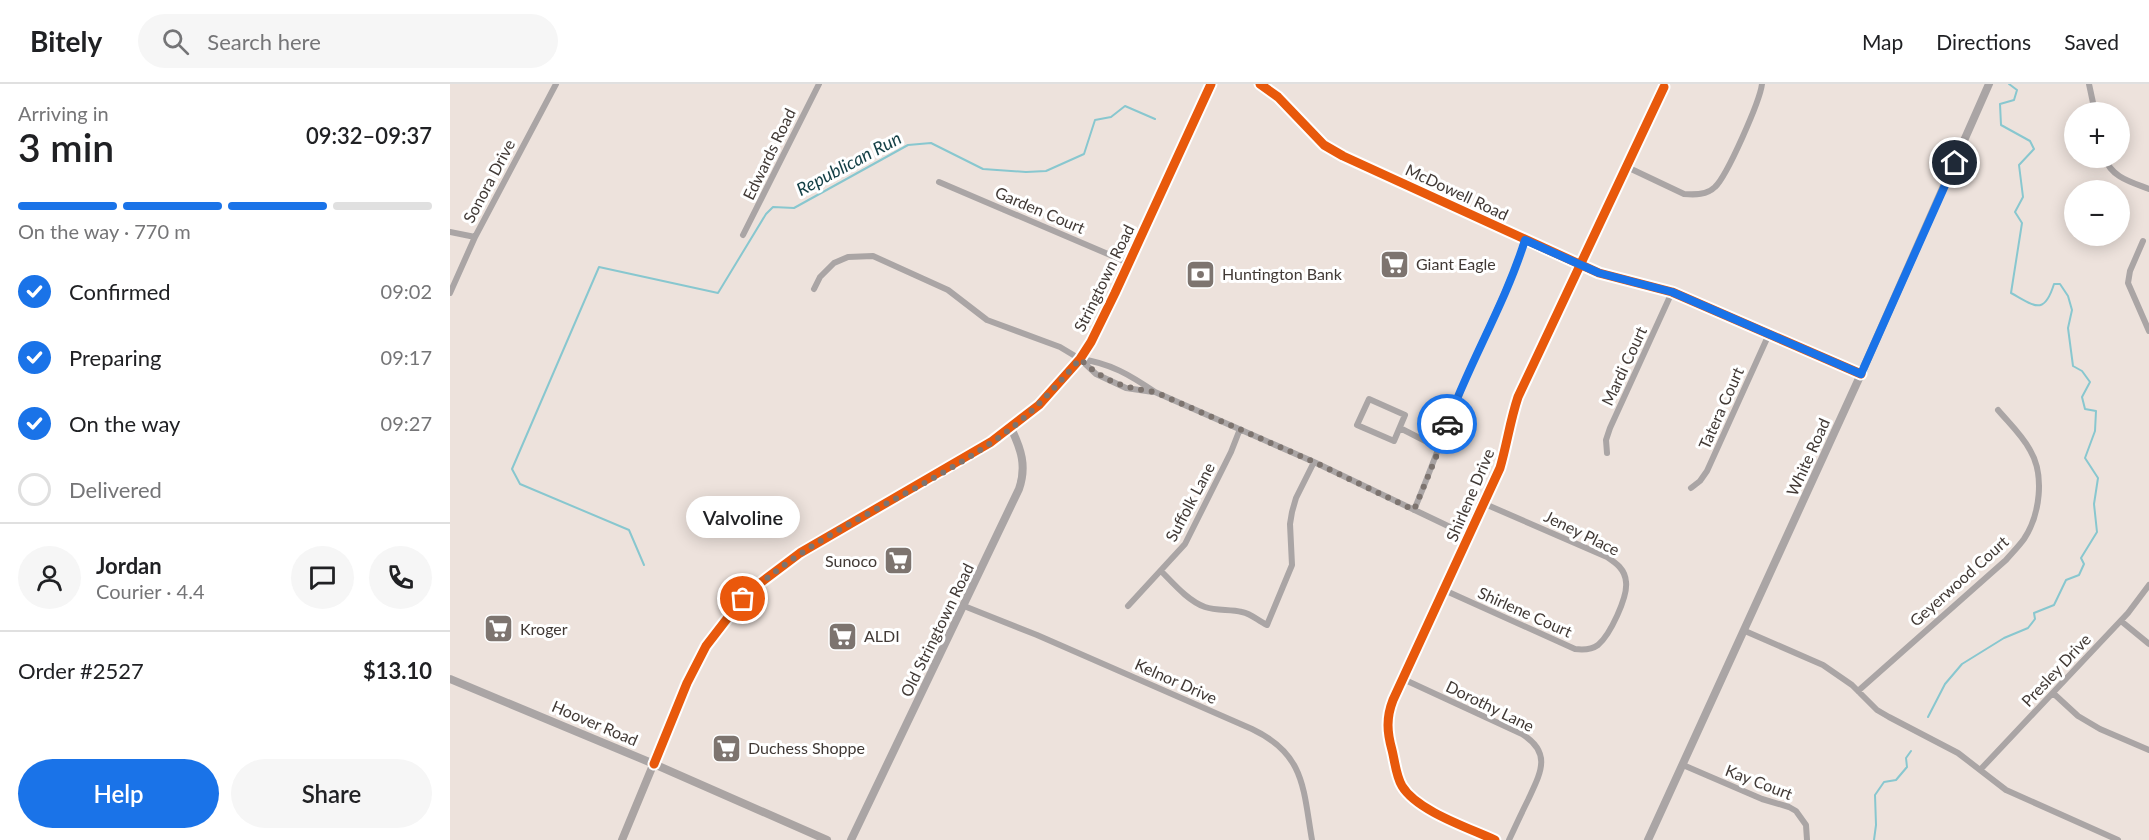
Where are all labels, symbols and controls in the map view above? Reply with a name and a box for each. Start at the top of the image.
search box [138,14,558,68]
text: Bitely [30,24,102,58]
icon: search [159,25,192,58]
text: Search here [207,28,321,55]
text: Map [1862,29,1903,54]
text: Directions [1936,29,2031,54]
text: Saved [2064,29,2119,54]
text: Arriving in [18,101,109,125]
map controls [2064,102,2130,246]
button: + [2064,102,2130,168]
street label: Edwards Road [738,105,799,203]
text: 09:32–09:37 [306,122,432,149]
text: 3 min [18,124,114,170]
water label: Republican Run [792,126,905,200]
street label: Sonora Drive [459,136,518,226]
pin [1929,137,1980,188]
icon: home [1938,146,1971,179]
street label: McDowell Road [1403,159,1512,224]
button: − [2064,180,2130,246]
street label: Garden Court [992,182,1088,237]
text: On the way · 770 m [18,219,191,243]
street label: Stringtown Road [1069,221,1138,334]
supermarket icon: Giant Eagle [1379,248,1411,280]
place label: Giant Eagle [1416,254,1496,273]
bank icon: Huntington Bank [1185,258,1217,290]
place label: Huntington Bank [1222,264,1343,283]
icon: check [18,275,51,308]
text: Confirmed [69,278,171,305]
text: 09:02 [381,279,432,303]
street label: Mardi Court [1597,323,1650,408]
icon: check [18,341,51,374]
text: Preparing [69,344,161,371]
text: 09:17 [381,345,432,369]
street label: Tatera Court [1694,364,1747,452]
courier [1417,394,1477,454]
icon: check [18,407,51,440]
icon: car [1431,408,1464,441]
text: On the way [69,410,180,437]
text: 09:27 [381,411,432,435]
street label: White Road [1782,415,1833,499]
street label: Shirlene Drive [1441,446,1498,544]
street label: Suffolk Lane [1161,459,1218,544]
text: Delivered [69,476,162,503]
callout: Valvoline [686,497,800,539]
text: Valvoline [703,505,783,529]
street label: Jeney Place [1542,506,1623,559]
street label: Geyerwood Court [1906,531,2012,630]
supermarket icon: Sunoco [882,545,914,577]
button: person [18,546,81,609]
button: chat [291,546,354,609]
button: phone [369,546,432,609]
place label: Sunoco [825,551,877,570]
text: Jordan [96,552,162,579]
street label: Old Stringtown Road [896,560,977,700]
pin [717,573,768,624]
text: Courier · 4.4 [96,579,205,603]
icon: bag [726,582,759,615]
street label: Shirlene Court [1475,582,1575,641]
supermarket icon: Kroger [483,613,515,645]
place label: Kroger [520,619,568,638]
supermarket icon: ALDI [827,620,859,652]
place label: ALDI [864,626,900,645]
street label: Presley Drive [2017,629,2094,710]
street label: Kelnor Drive [1132,654,1220,707]
text: Order #2527 [18,657,144,684]
text: $13.10 [363,657,432,684]
street label: Dorothy Lane [1443,676,1537,735]
street label: Hoover Road [549,696,641,749]
supermarket icon: Duchess Shoppe [711,732,743,764]
place label: Duchess Shoppe [748,738,865,757]
button: Help [18,759,219,828]
button: Share [231,759,432,828]
street label: Kay Court [1723,760,1796,803]

